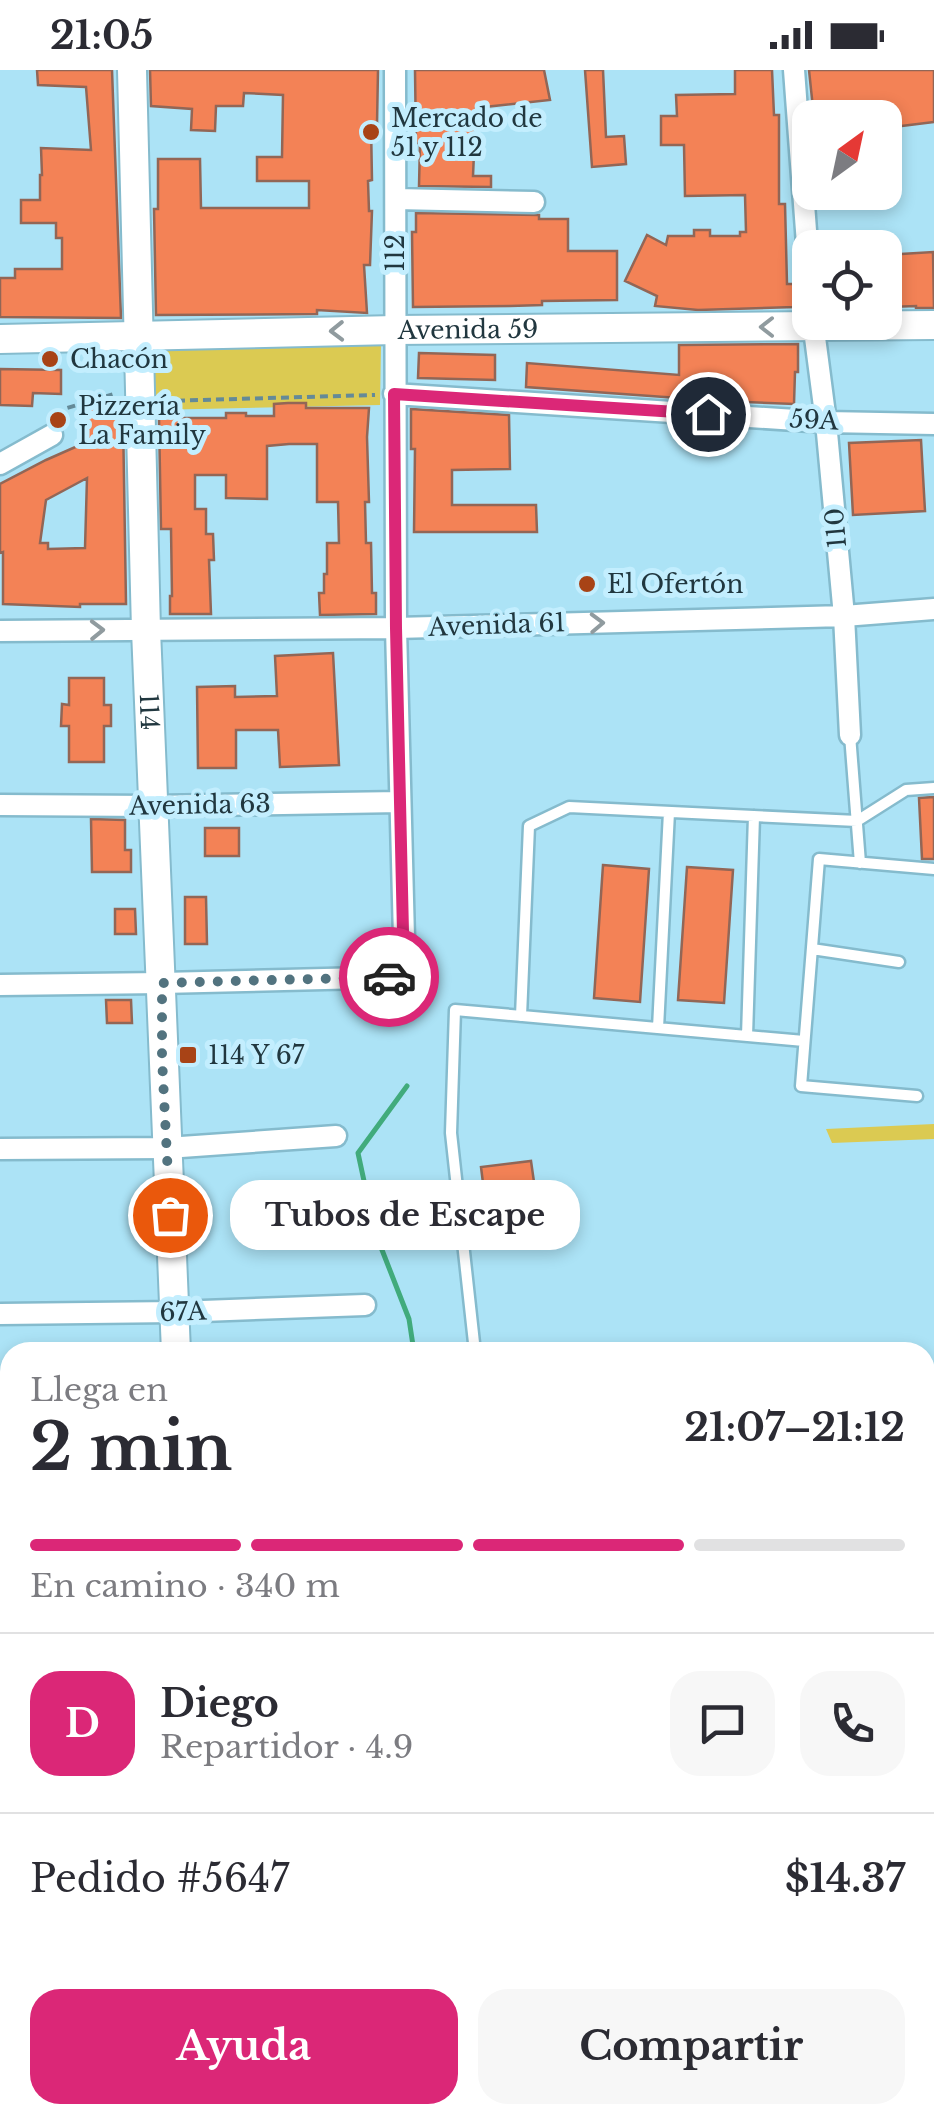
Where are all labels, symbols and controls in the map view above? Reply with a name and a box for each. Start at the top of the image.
text: 21:05 [50,12,153,59]
north arrow [792,100,902,210]
map controls [792,100,902,340]
place label: Mercado de 51 y 112 [391,103,542,163]
marker: Mercado de 51 y 112 [360,121,382,143]
button: locate [792,230,902,340]
street label: 112 [380,234,411,272]
street label: Avenida 59 [396,313,538,345]
one-way arrow [758,316,774,338]
one-way arrow [328,320,344,342]
place label: Chacón [70,344,168,375]
marker: Chacón [39,348,61,370]
pin [666,372,751,457]
icon: home [681,387,736,442]
place label: Pizzería La Family [78,391,206,451]
street label: 59A [789,403,840,437]
marker: Pizzería La Family [47,409,69,431]
street label: 110 [819,507,853,549]
place label: El Ofertón [607,569,743,600]
marker: El Ofertón [576,573,598,595]
street label: Avenida 61 [427,607,566,643]
one-way arrow [590,612,606,633]
one-way arrow [90,619,106,641]
street label: 114 [133,693,166,731]
street label: Avenida 63 [128,788,271,822]
courier [339,927,439,1027]
icon: car [362,950,417,1005]
place label: 114 Y 67 [208,1040,305,1071]
marker: 114 Y 67 [177,1044,199,1066]
pin [128,1173,213,1258]
callout: Tubos de Escape [230,1180,580,1250]
icon: bag [143,1188,198,1243]
text: Tubos de Escape [265,1195,545,1235]
street label: 67A [159,1296,208,1328]
text: Llega en [30,1370,168,1410]
text: 21:07–21:12 [684,1404,905,1451]
text: 2 min [30,1407,232,1488]
text: En camino · 340 m [30,1566,340,1606]
button: chat [670,1671,775,1776]
button: phone [800,1671,905,1776]
text: Diego [160,1680,279,1727]
text: D [65,1700,100,1747]
text: Repartidor · 4.9 [160,1727,413,1767]
text: Pedido #5647 [30,1855,289,1902]
text: $14.37 [785,1855,905,1902]
button: Ayuda [30,1989,458,2104]
button: Compartir [478,1989,905,2104]

